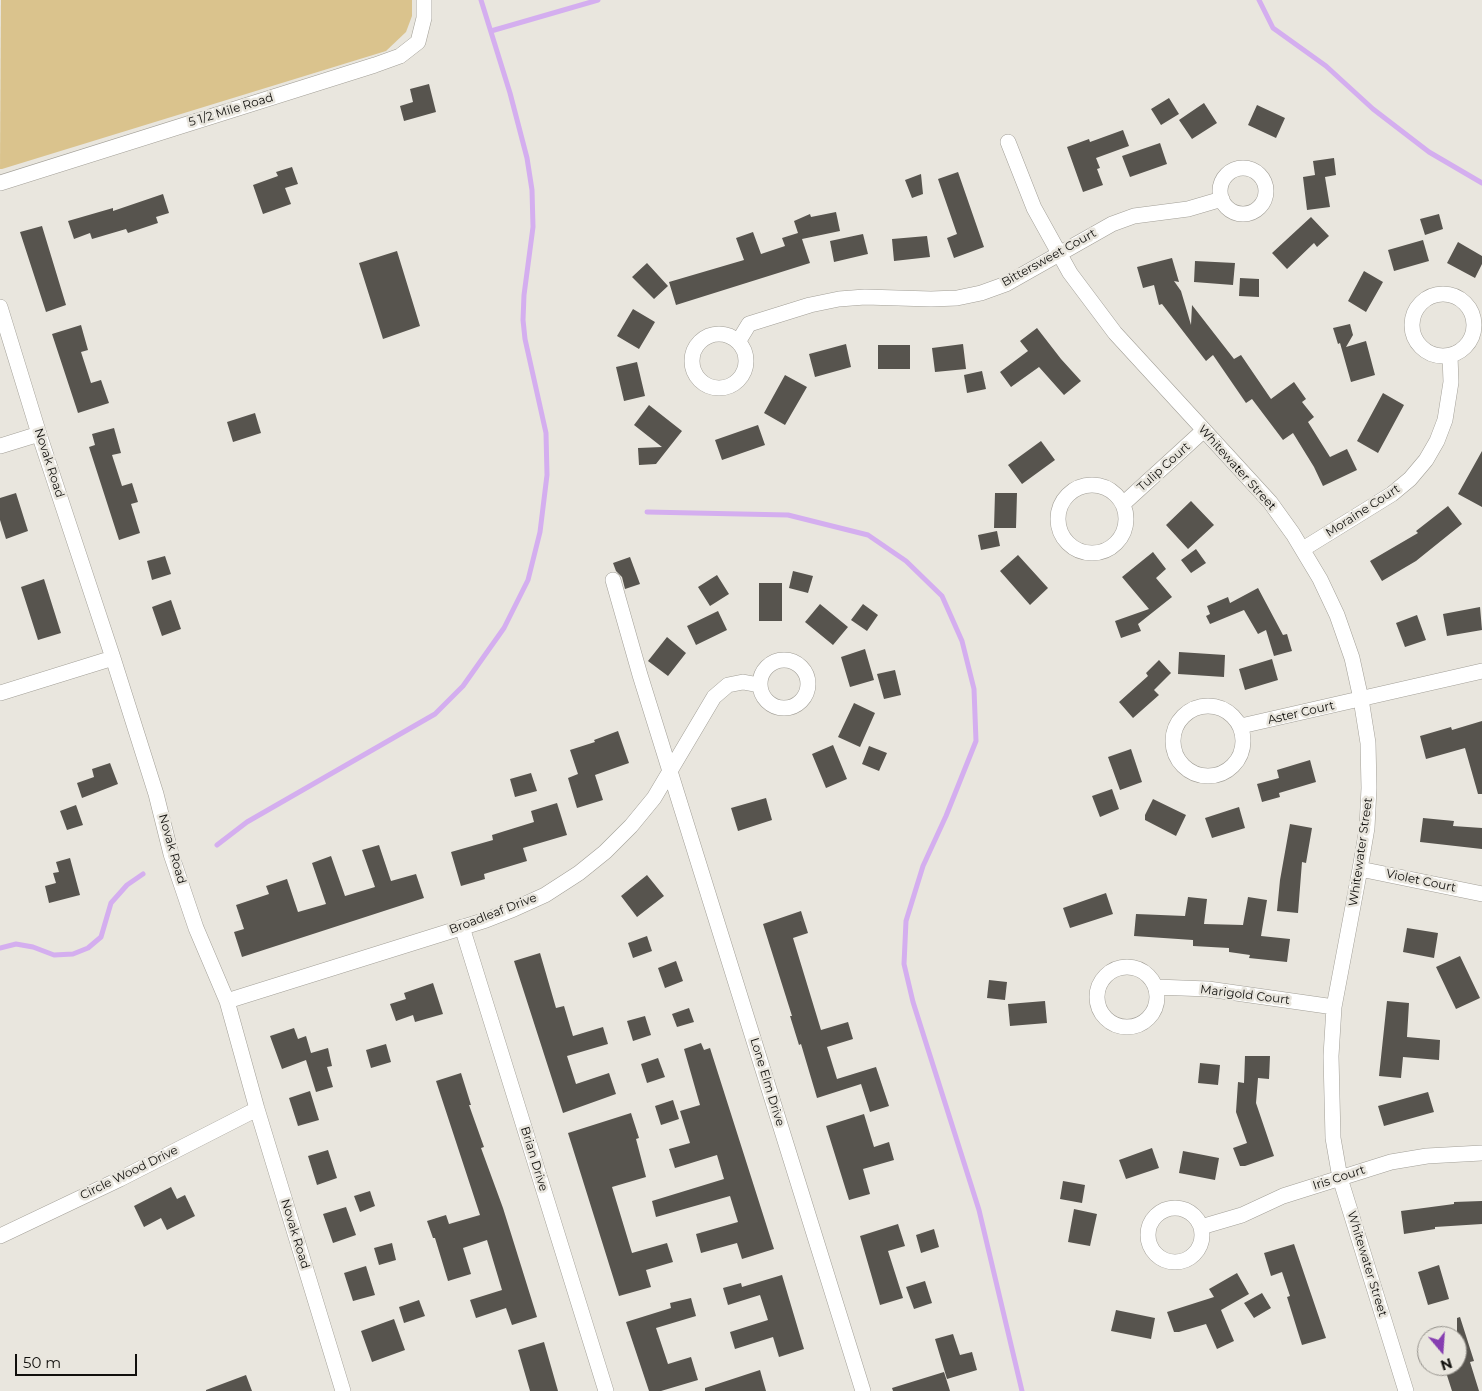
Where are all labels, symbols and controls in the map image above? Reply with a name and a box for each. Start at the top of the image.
street label: 5 1/2 Mile Road [187,90,275,130]
street label: Bittersweet Court [999,226,1099,290]
street label: Whitewater Street [1195,422,1279,514]
street label: Novak Road [31,426,67,500]
street label: Tulip Court [1135,439,1193,495]
street label: Moraine Court [1323,482,1403,540]
street label: Aster Court [1266,698,1336,728]
street label: Whitewater Street [1346,797,1376,907]
street label: Novak Road [155,812,189,886]
street label: Violet Court [1385,867,1457,895]
street label: Broadleaf Drive [447,891,539,937]
street label: Marigold Court [1199,982,1291,1008]
street label: Lone Elm Drive [747,1036,787,1128]
street label: Brian Drive [517,1125,551,1193]
street label: Circle Wood Drive [78,1143,180,1203]
street label: Iris Court [1311,1163,1367,1193]
street label: Novak Road [278,1197,312,1271]
street label: Whitewater Street [1344,1209,1390,1319]
north arrow [1417,1326,1467,1376]
scale bar [18,1344,140,1376]
text: 50 m [23,1353,61,1372]
text: N [1438,1354,1454,1375]

